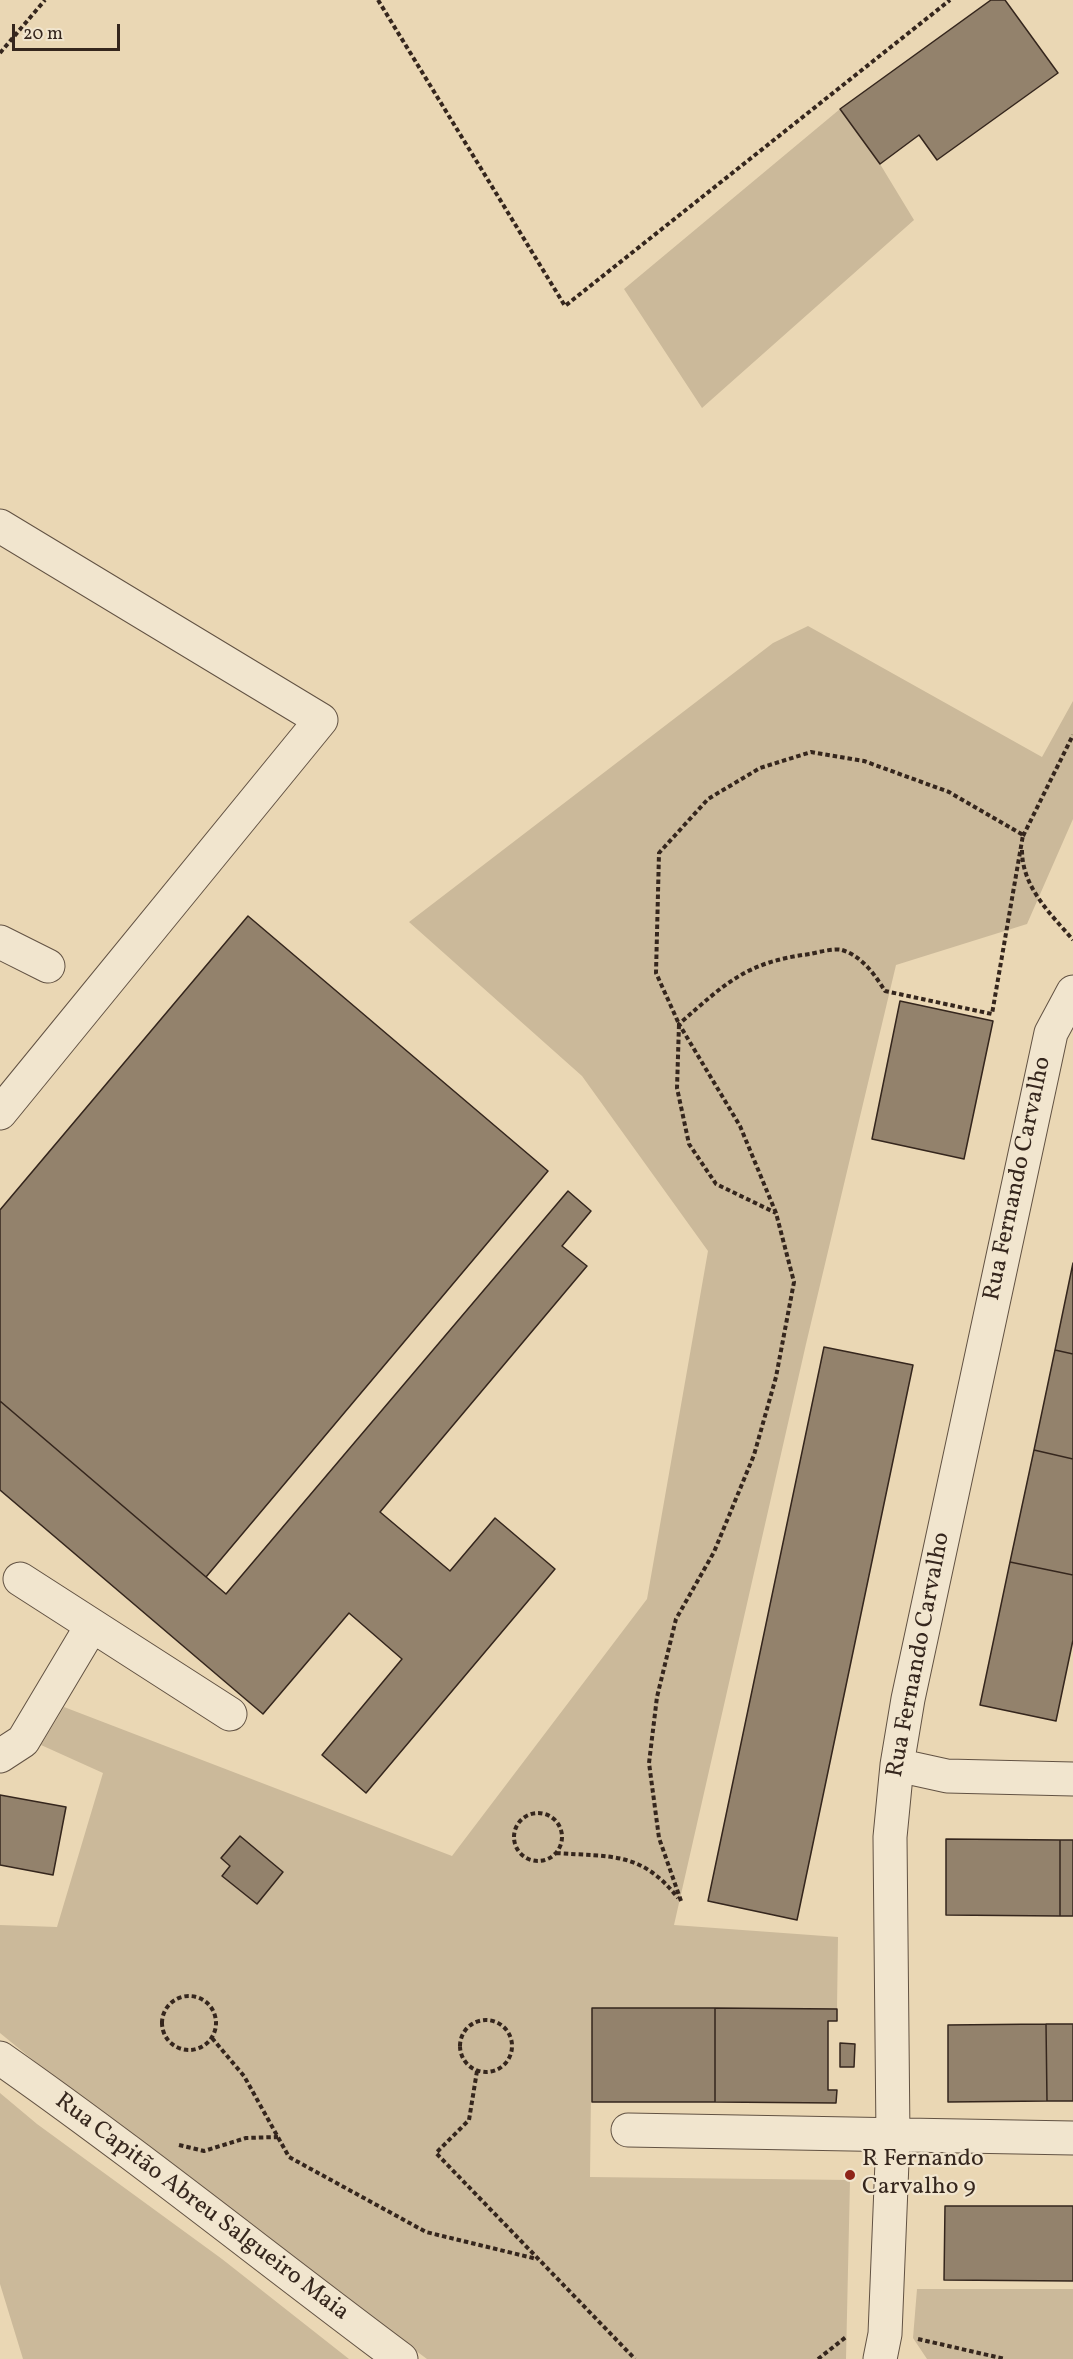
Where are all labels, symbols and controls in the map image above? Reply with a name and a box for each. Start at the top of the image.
scale bar [15,12,123,50]
text: 20 m [23,22,63,47]
street label: Rua Fernando Carvalho [979,1054,1059,1304]
street label: Rua Fernando Carvalho [882,1530,958,1780]
street label: Rua Capitão Abreu Salgueiro Maia [48,2088,354,2328]
place label: R Fernando Carvalho 9 [862,2147,984,2203]
marker: R Fernando Carvalho 9 [843,2168,857,2182]

